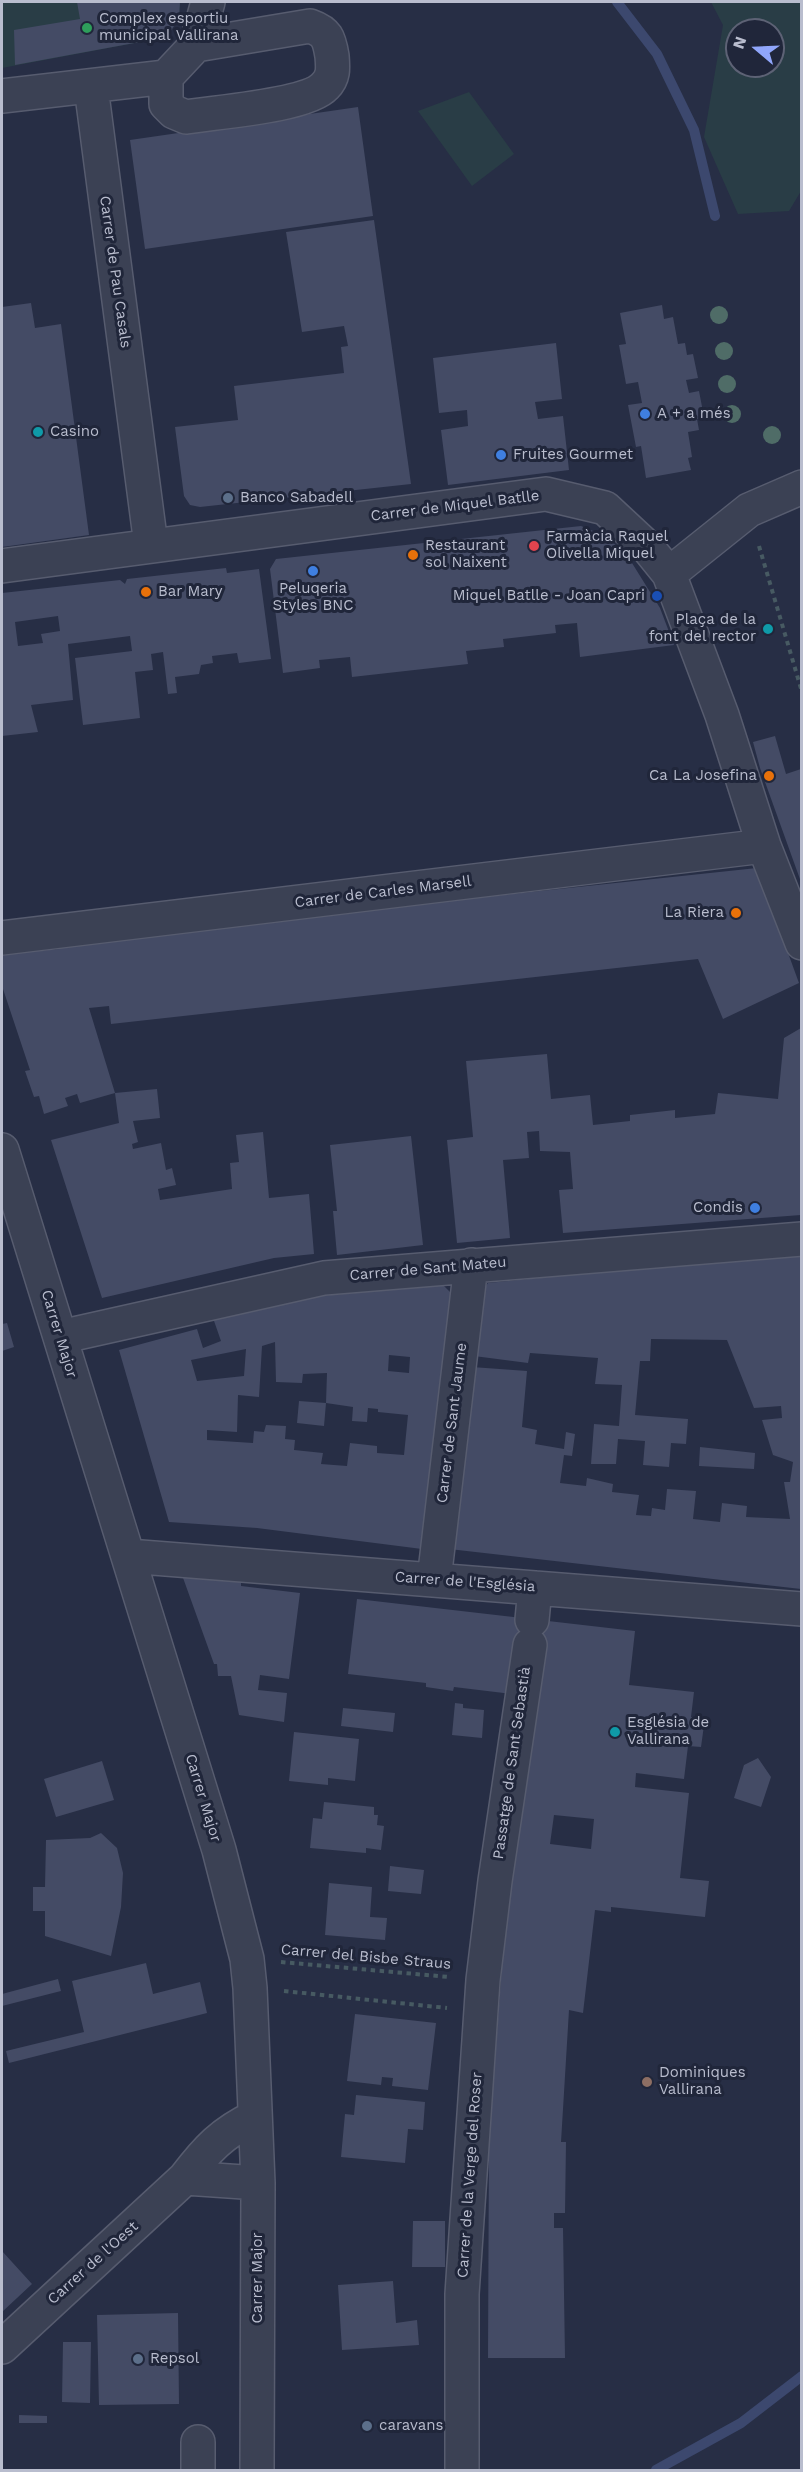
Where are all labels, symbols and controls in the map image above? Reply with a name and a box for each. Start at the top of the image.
place label: Complex esportiu municipal Vallirana [99,10,238,45]
north arrow [725,18,785,78]
marker: Complex esportiu municipal Vallirana [80,21,94,35]
text: N [728,34,750,51]
street label: Carrer de Pau Casals [95,195,135,349]
place label: A + a més [657,405,731,423]
marker: A + a més [638,407,652,421]
place label: Casino [50,423,99,441]
marker: Casino [31,425,45,439]
place label: Fruites Gourmet [513,446,633,464]
marker: Fruites Gourmet [494,448,508,462]
street label: Carrer de Miquel Batlle [370,487,540,525]
place label: Banco Sabadell [240,489,353,507]
marker: Banco Sabadell [221,491,235,505]
place label: Farmàcia Raquel Olivella Miquel [546,528,668,563]
place label: Restaurant sol Naixent [425,537,507,572]
marker: Farmàcia Raquel Olivella Miquel [527,539,541,553]
marker: Restaurant sol Naixent [406,548,420,562]
marker: Peluqeria Styles BNC [306,564,320,578]
place label: Peluqeria Styles BNC [273,580,353,615]
place label: Bar Mary [158,583,223,601]
marker: Bar Mary [139,585,153,599]
place label: Miquel Batlle - Joan Capri [453,587,645,605]
marker: Miquel Batlle - Joan Capri [650,589,664,603]
place label: Plaça de la font del rector [649,611,756,646]
marker: Plaça de la font del rector [761,622,775,636]
place label: Ca La Josefina [649,767,757,785]
marker: Ca La Josefina [762,769,776,783]
street label: Carrer de Carles Marsell [294,872,472,912]
place label: La Riera [664,904,724,922]
marker: La Riera [729,906,743,920]
place label: Condis [693,1199,743,1217]
marker: Condis [748,1201,762,1215]
street label: Carrer de Sant Mateu [349,1253,507,1285]
street label: Carrer Major [37,1288,81,1380]
street label: Carrer de Sant Jaume [433,1342,471,1504]
street label: Carrer de l'Església [394,1568,536,1596]
street label: Passatge de Sant Sebastià [490,1666,534,1860]
place label: Església de Vallirana [627,1714,709,1749]
marker: Església de Vallirana [608,1725,622,1739]
street label: Carrer Major [181,1752,225,1844]
street label: Carrer del Bisbe Straus [280,1941,452,1973]
place label: Dominiques Vallirana [659,2064,746,2099]
street label: Carrer de la Verge del Roser [454,2071,486,2279]
marker: Dominiques Vallirana [640,2075,654,2089]
street label: Carrer de l'Oest [44,2218,142,2308]
street label: Carrer Major [249,2233,267,2323]
place label: Repsol [150,2350,199,2368]
marker: Repsol [131,2352,145,2366]
place label: caravans [379,2417,443,2435]
marker: caravans [360,2419,374,2433]

